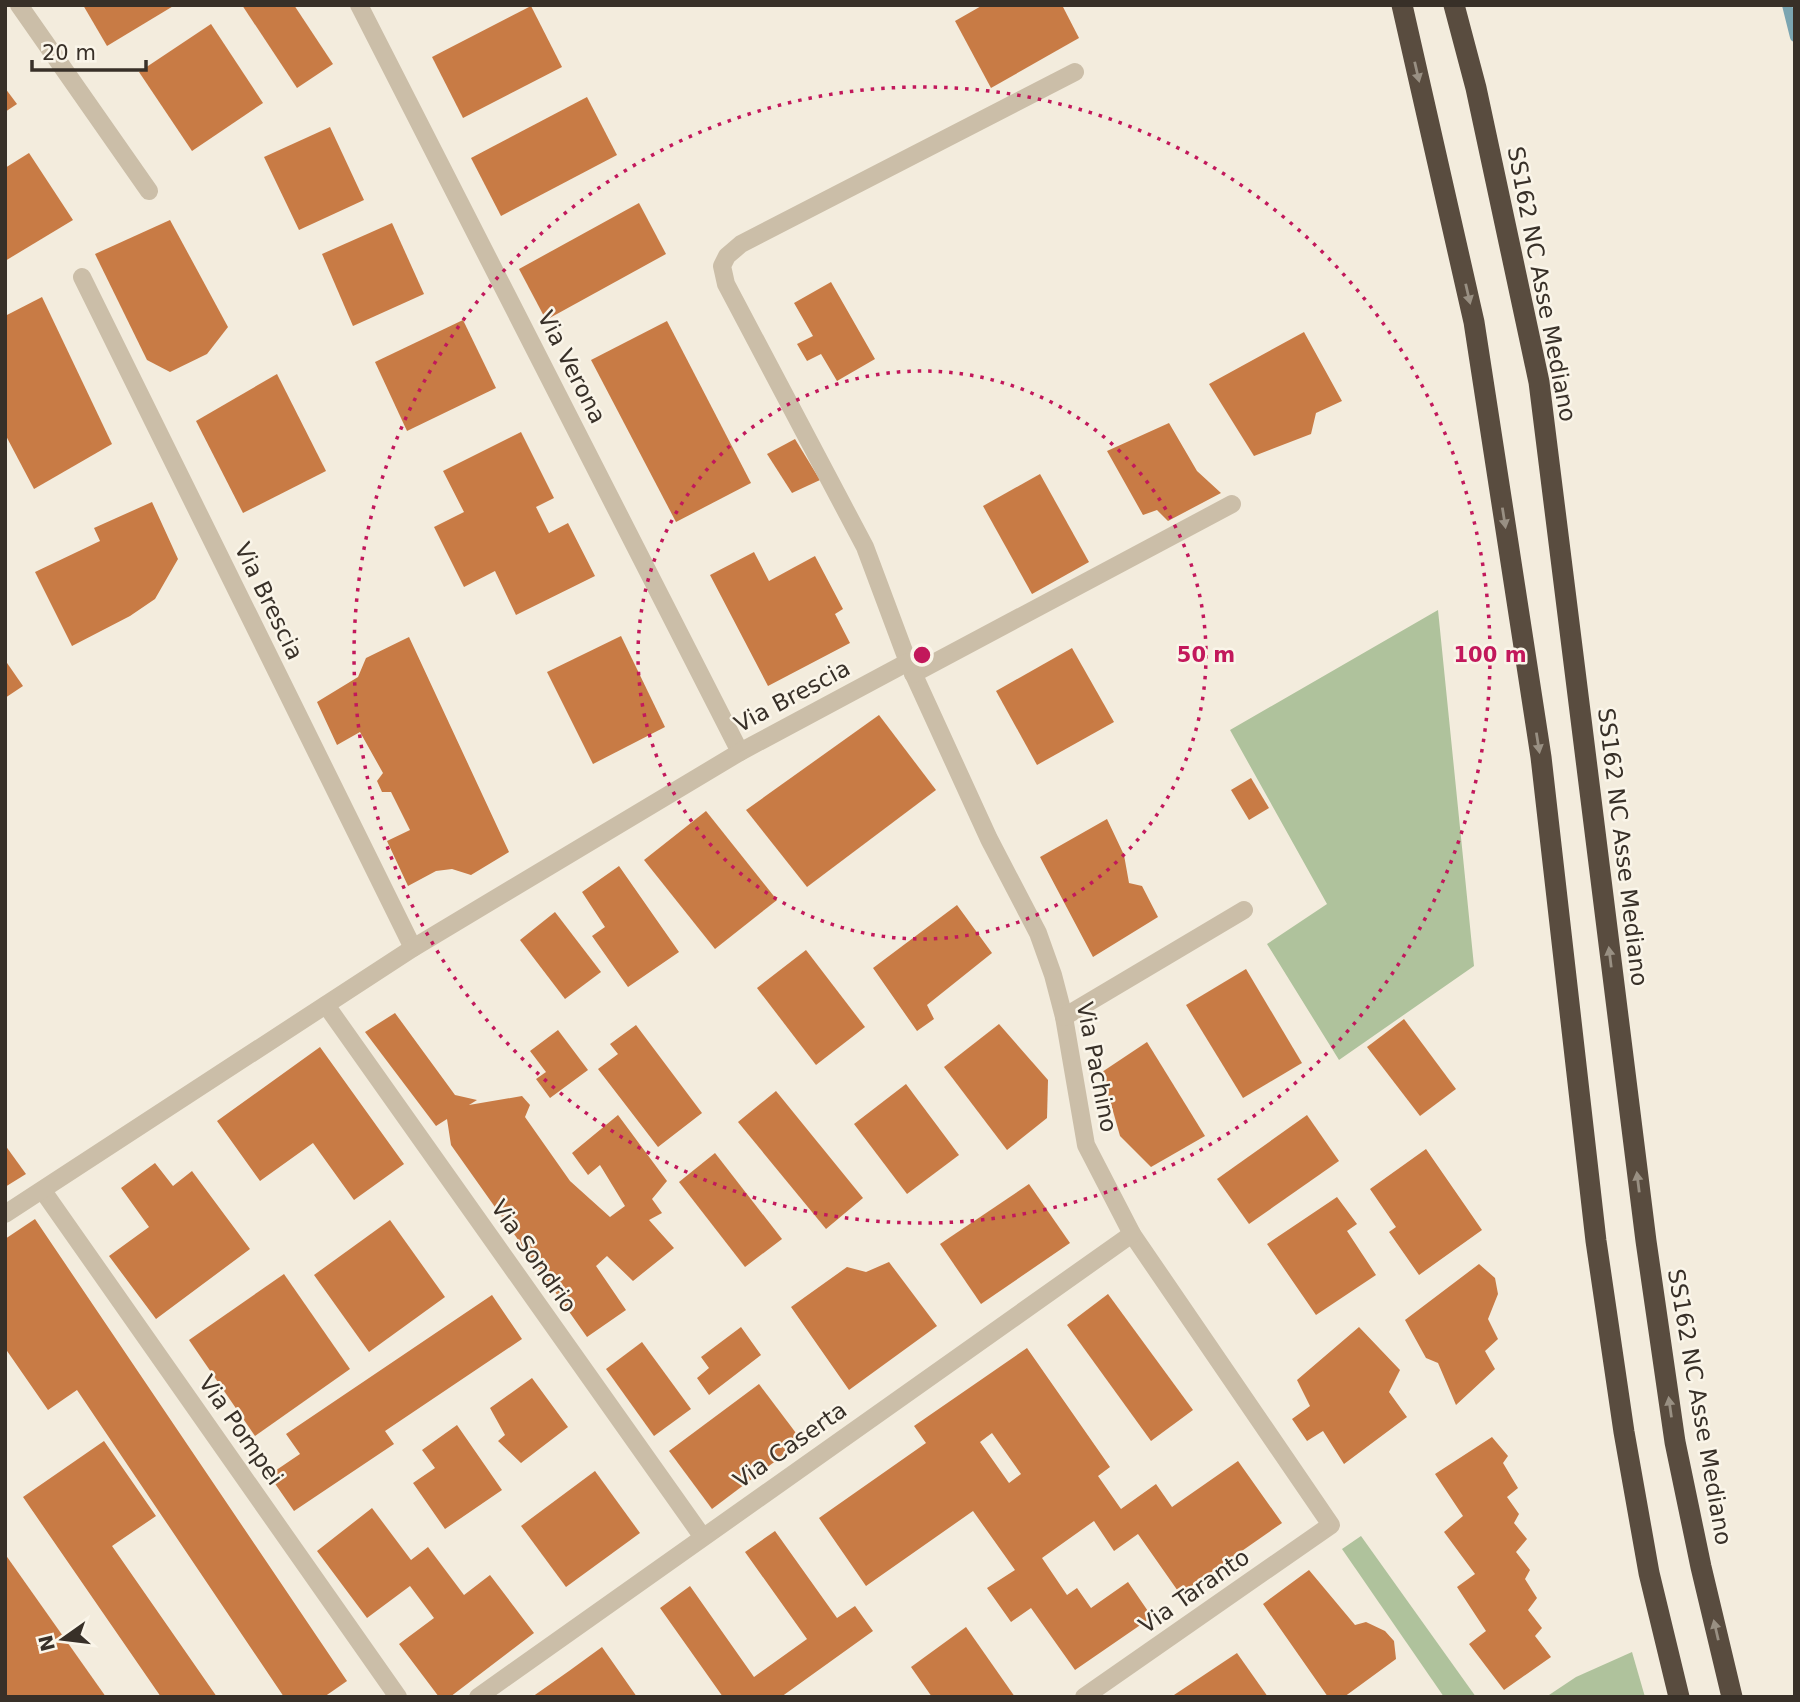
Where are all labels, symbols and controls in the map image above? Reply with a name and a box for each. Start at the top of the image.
scale bar [32,28,145,72]
text: 20 m [42,41,96,65]
one-way arrow [1412,61,1423,83]
street label: SS162 NC Asse Mediano [1503,144,1581,424]
one-way arrow [1463,283,1474,305]
street label: Via Verona [533,306,611,428]
one-way arrow [1499,507,1510,529]
street label: Via Brescia [229,538,309,664]
centre of rings [910,643,934,667]
text: 50 m [1177,643,1235,667]
text: 100 m [1453,643,1527,667]
street label: Via Brescia [730,655,854,737]
street label: SS162 NC Asse Mediano [1593,707,1653,987]
one-way arrow [1533,732,1544,754]
one-way arrow [1605,945,1616,967]
street label: Via Pachino [1072,1000,1122,1134]
one-way arrow [1633,1171,1644,1193]
street label: Via Sondrio [486,1195,582,1317]
street label: SS162 NC Asse Mediano [1663,1267,1737,1547]
street label: Via Pompei [194,1370,288,1490]
one-way arrow [1665,1396,1676,1418]
street label: Via Caserta [729,1397,851,1493]
street label: Via Taranto [1134,1543,1254,1639]
north arrow [28,1604,98,1674]
one-way arrow [1710,1619,1721,1641]
text: N [34,1633,59,1653]

